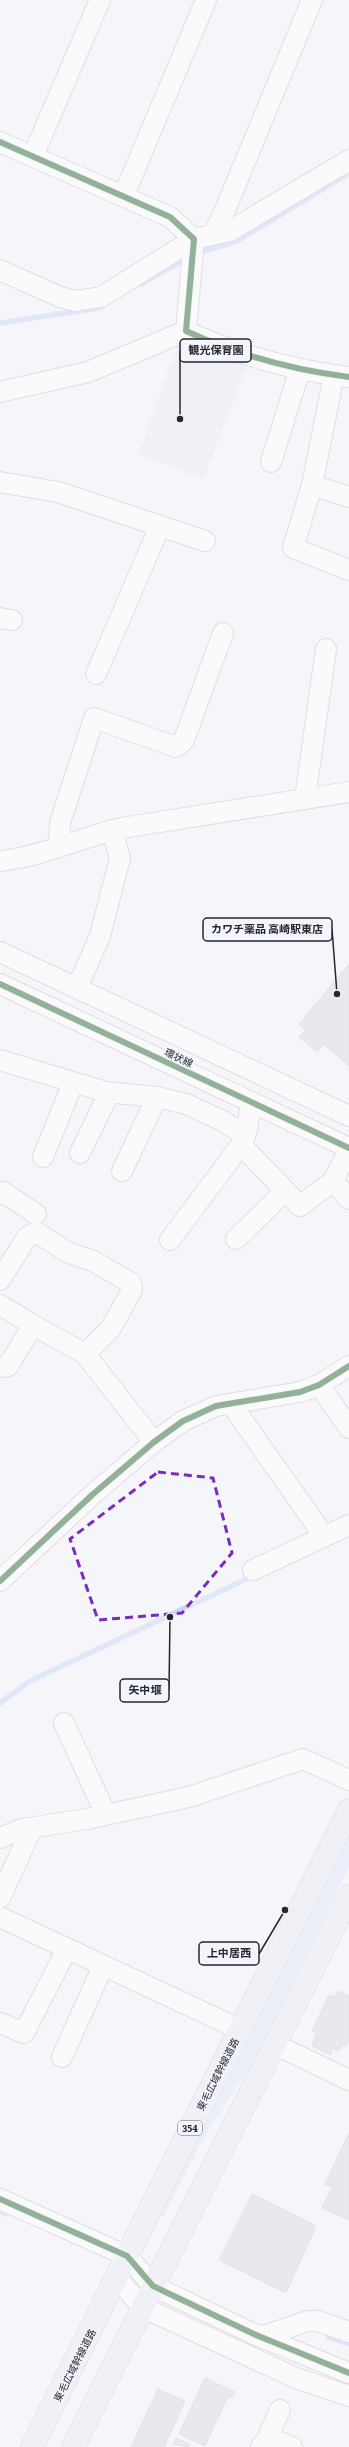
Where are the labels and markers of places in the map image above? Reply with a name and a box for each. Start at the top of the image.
callout: 観光保育園 [180,339,251,362]
callout: カワチ薬品 高崎駅東店 [203,918,332,941]
callout: 矢中堰 [120,1679,169,1702]
callout: 上中居西 [199,1942,259,1965]

